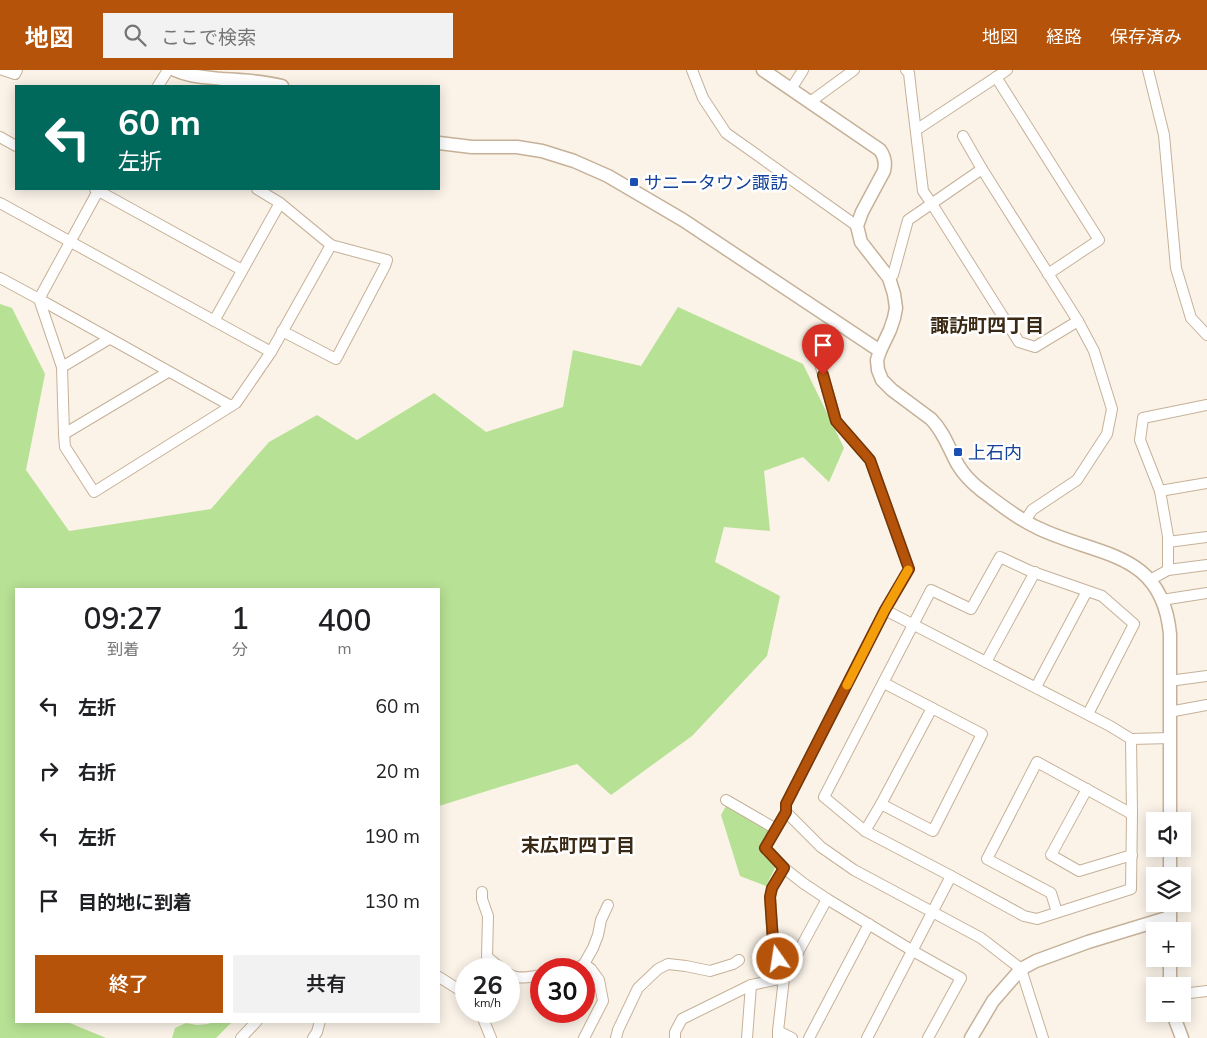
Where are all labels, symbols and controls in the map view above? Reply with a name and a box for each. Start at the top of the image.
search box [103,13,453,58]
icon: search [121,21,149,49]
text: 地図 [25,22,73,52]
text: ここで検索 [161,25,256,49]
text: 地図 [982,25,1018,48]
text: 経路 [1046,25,1082,48]
text: 保存済み [1110,25,1182,48]
text: 60 m [118,100,201,144]
icon: left [35,105,100,170]
text: 左折 [118,147,162,175]
place label: サニータウン諏訪 [644,171,788,194]
marker: サニータウン諏訪 [628,176,640,188]
district label: 諏訪町四丁目 [930,313,1044,337]
pin [802,324,844,375]
icon: arrive [809,331,837,359]
place label: 上石内 [968,441,1022,464]
marker: 上石内 [952,446,964,458]
text: 09:27 [83,599,163,637]
text: 1 [231,599,249,637]
text: 400 [318,601,372,639]
text: m [338,638,352,658]
text: 到着 [107,639,139,659]
text: 分 [232,639,248,659]
icon: left [35,692,63,720]
text: 60 m [376,694,420,718]
text: 左折 [78,695,116,719]
icon: right [35,757,63,785]
text: 20 m [376,759,420,783]
text: 右折 [78,760,116,784]
map controls [1146,812,1191,1022]
button: sound [1146,812,1191,857]
icon: left [35,822,63,850]
text: 190 m [364,824,420,848]
text: 左折 [78,825,116,849]
district label: 末広町四丁目 [521,833,635,857]
button: layers [1146,867,1191,912]
icon: arrive [35,887,63,915]
text: 130 m [364,889,420,913]
text: 目的地に到着 [78,890,192,914]
button: + [1146,922,1191,967]
position arrow [751,932,803,984]
button: 終了 [35,955,223,1013]
button: 共有 [233,955,420,1013]
speed limit sign: 30 [530,958,595,1023]
text: 26 [472,969,503,1000]
button: − [1146,977,1191,1022]
text: km/h [474,995,501,1010]

